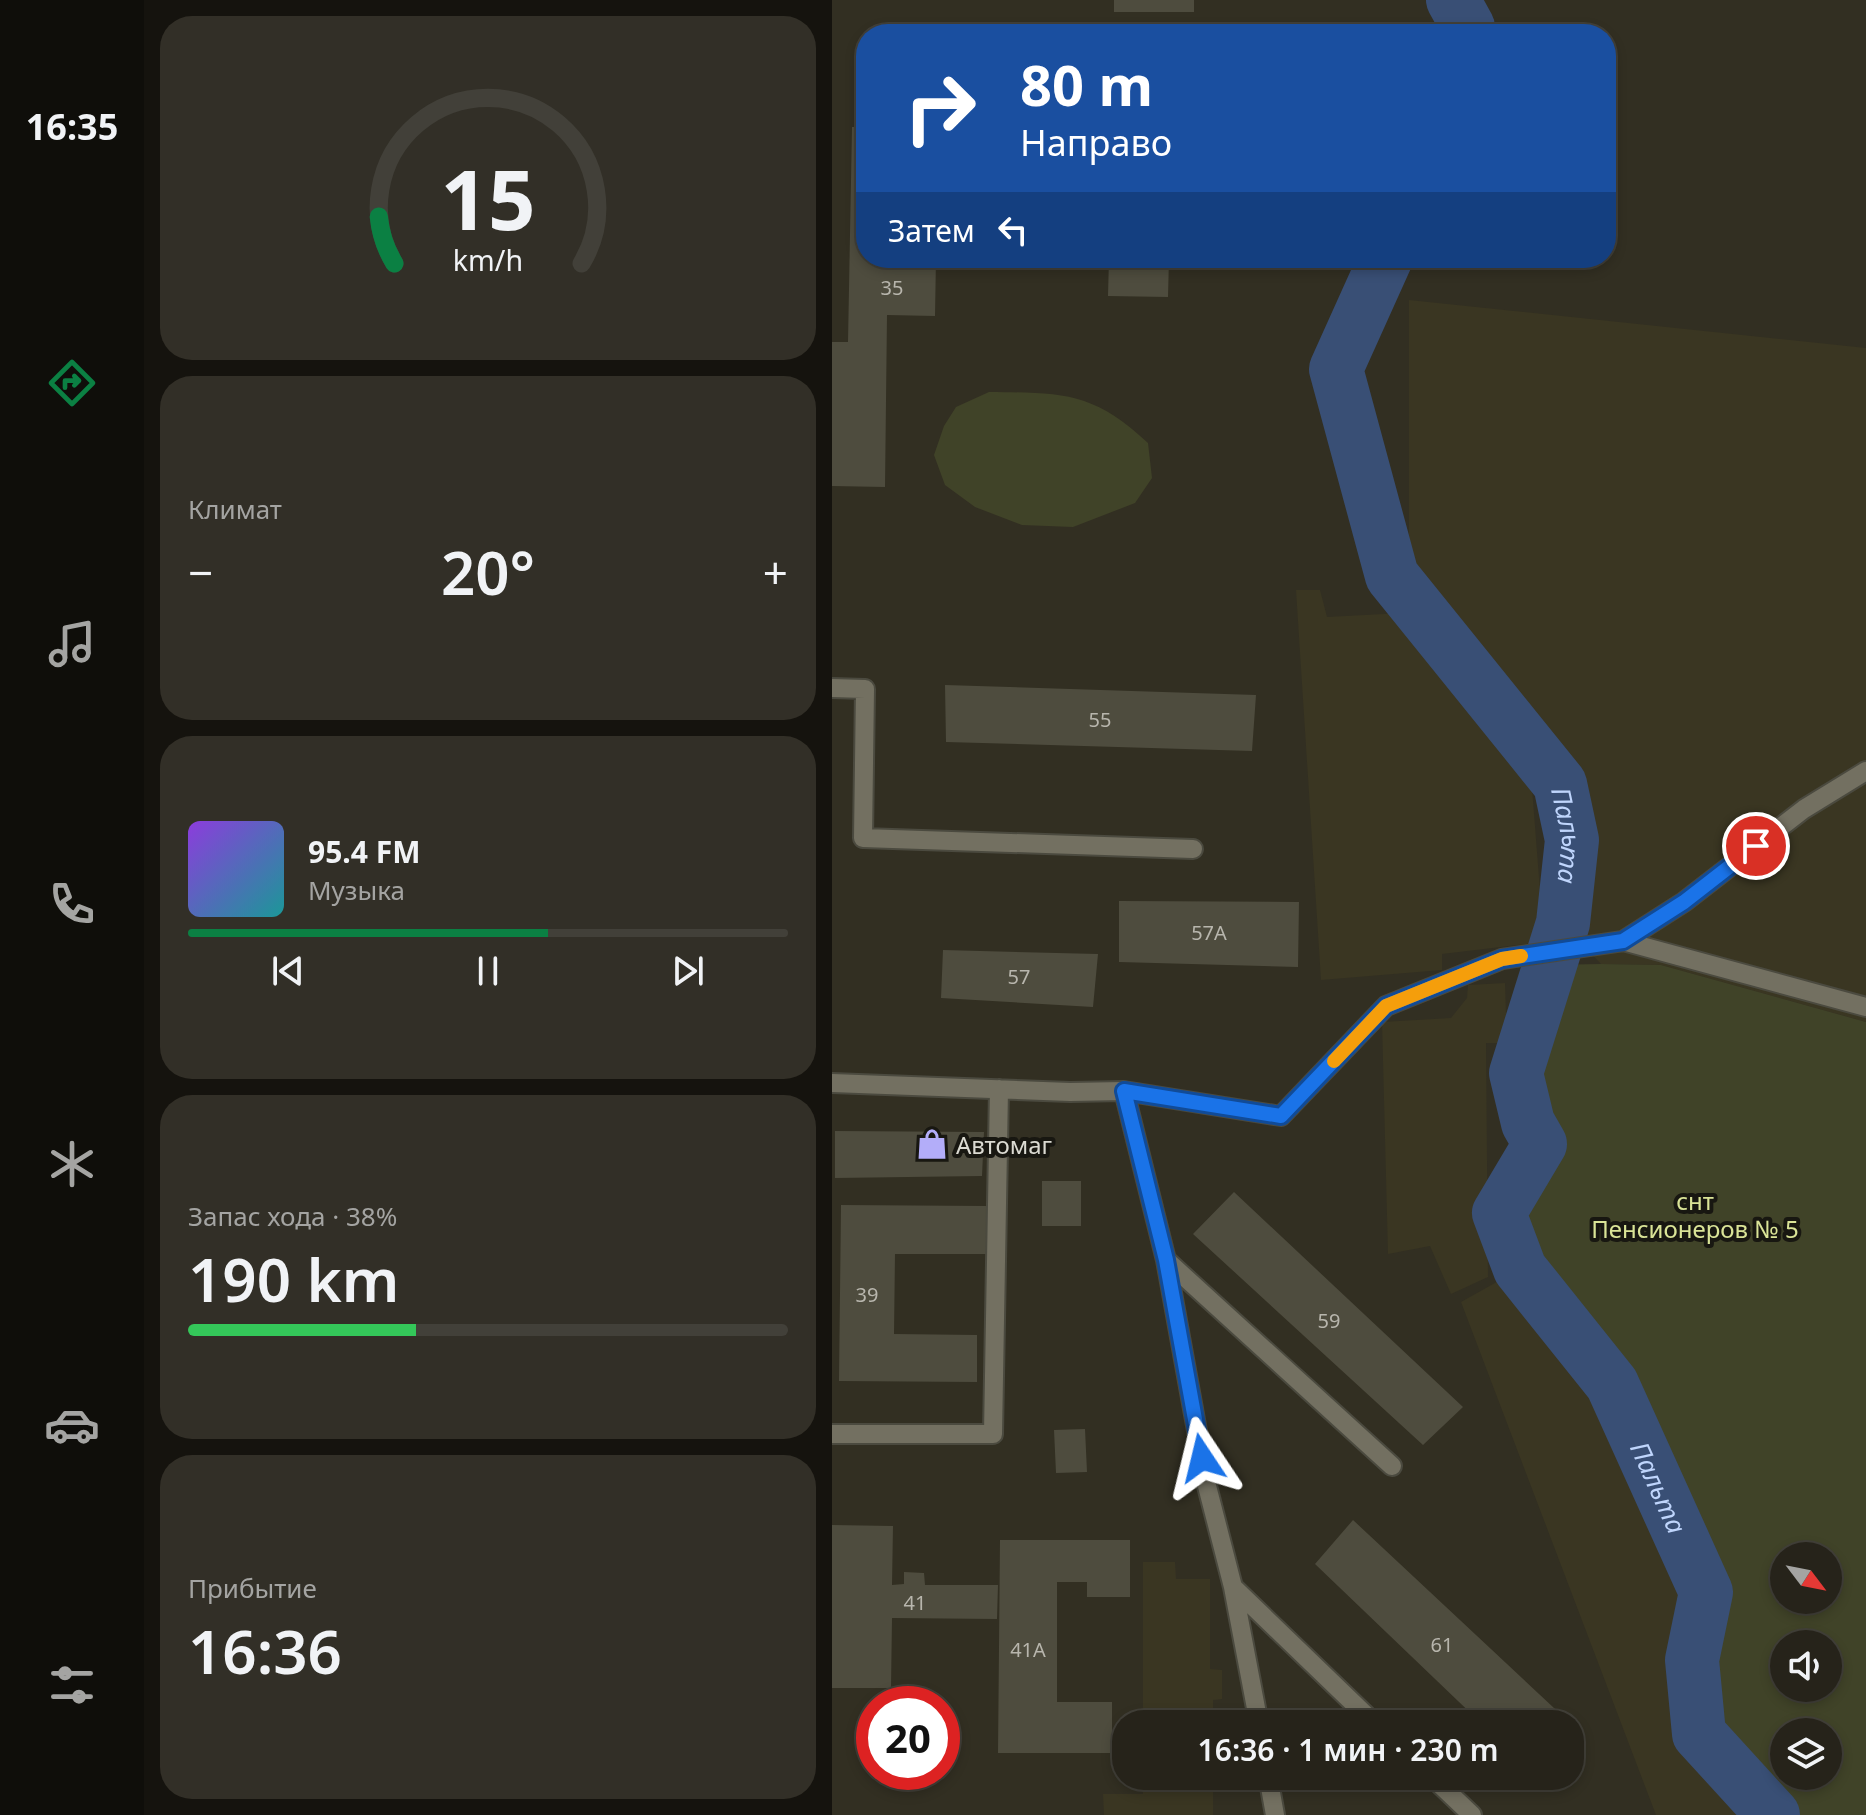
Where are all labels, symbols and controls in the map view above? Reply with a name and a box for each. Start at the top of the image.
text: 80 m [1020,46,1153,122]
icon: right [888,56,992,160]
text: 16:35 [26,102,118,151]
text: Направо [1020,118,1172,167]
text: 15 [440,140,536,253]
icon: left [991,208,1035,252]
text: Затем [888,210,975,251]
text: km/h [453,240,523,279]
house number: 35 [881,274,903,301]
icon: directions [44,355,100,411]
text: Климат [188,491,282,527]
text: 20° [441,531,535,613]
text: − [188,542,213,602]
text: + [763,542,788,602]
icon: music [44,616,100,672]
house number: 55 [1089,706,1111,733]
water label: Пальта [1543,784,1591,886]
pin [1722,812,1790,880]
icon: arrive [1734,824,1778,868]
text: 95.4 FM [308,831,420,872]
text: Музыка [308,872,405,908]
icon: phone [44,876,100,932]
house number: 57А [1191,919,1227,946]
icon: previous [266,949,310,993]
icon: pause [466,949,510,993]
icon: next [666,949,710,993]
house number: 57 [1008,963,1030,990]
shop icon: Автомаг [915,1127,949,1161]
place label: Автомаг [956,1128,1053,1161]
icon: climate [44,1136,100,1192]
park label: снт Пенсионеров № 5 [1591,1184,1799,1245]
text: Запас хода · 38% [188,1198,397,1234]
text: 190 km [188,1238,399,1320]
house number: 39 [856,1281,878,1308]
house number: 59 [1318,1307,1340,1334]
icon: car [44,1397,100,1453]
position arrow [1160,1416,1244,1500]
water label: Пальта [1622,1436,1695,1540]
north arrow [1770,1542,1842,1614]
map controls [1770,1542,1842,1790]
text: Прибытие [188,1570,317,1606]
house number: 41 [904,1589,926,1616]
text: 16:36 [188,1610,342,1692]
button: sound [1770,1630,1842,1702]
house number: 61 [1431,1631,1453,1658]
house number: 41А [1010,1636,1046,1663]
icon: filters [44,1657,100,1713]
speed limit sign: 20 [856,1686,960,1790]
button: layers [1770,1718,1842,1790]
text: 16:36 · 1 мин · 230 m [1198,1729,1498,1770]

